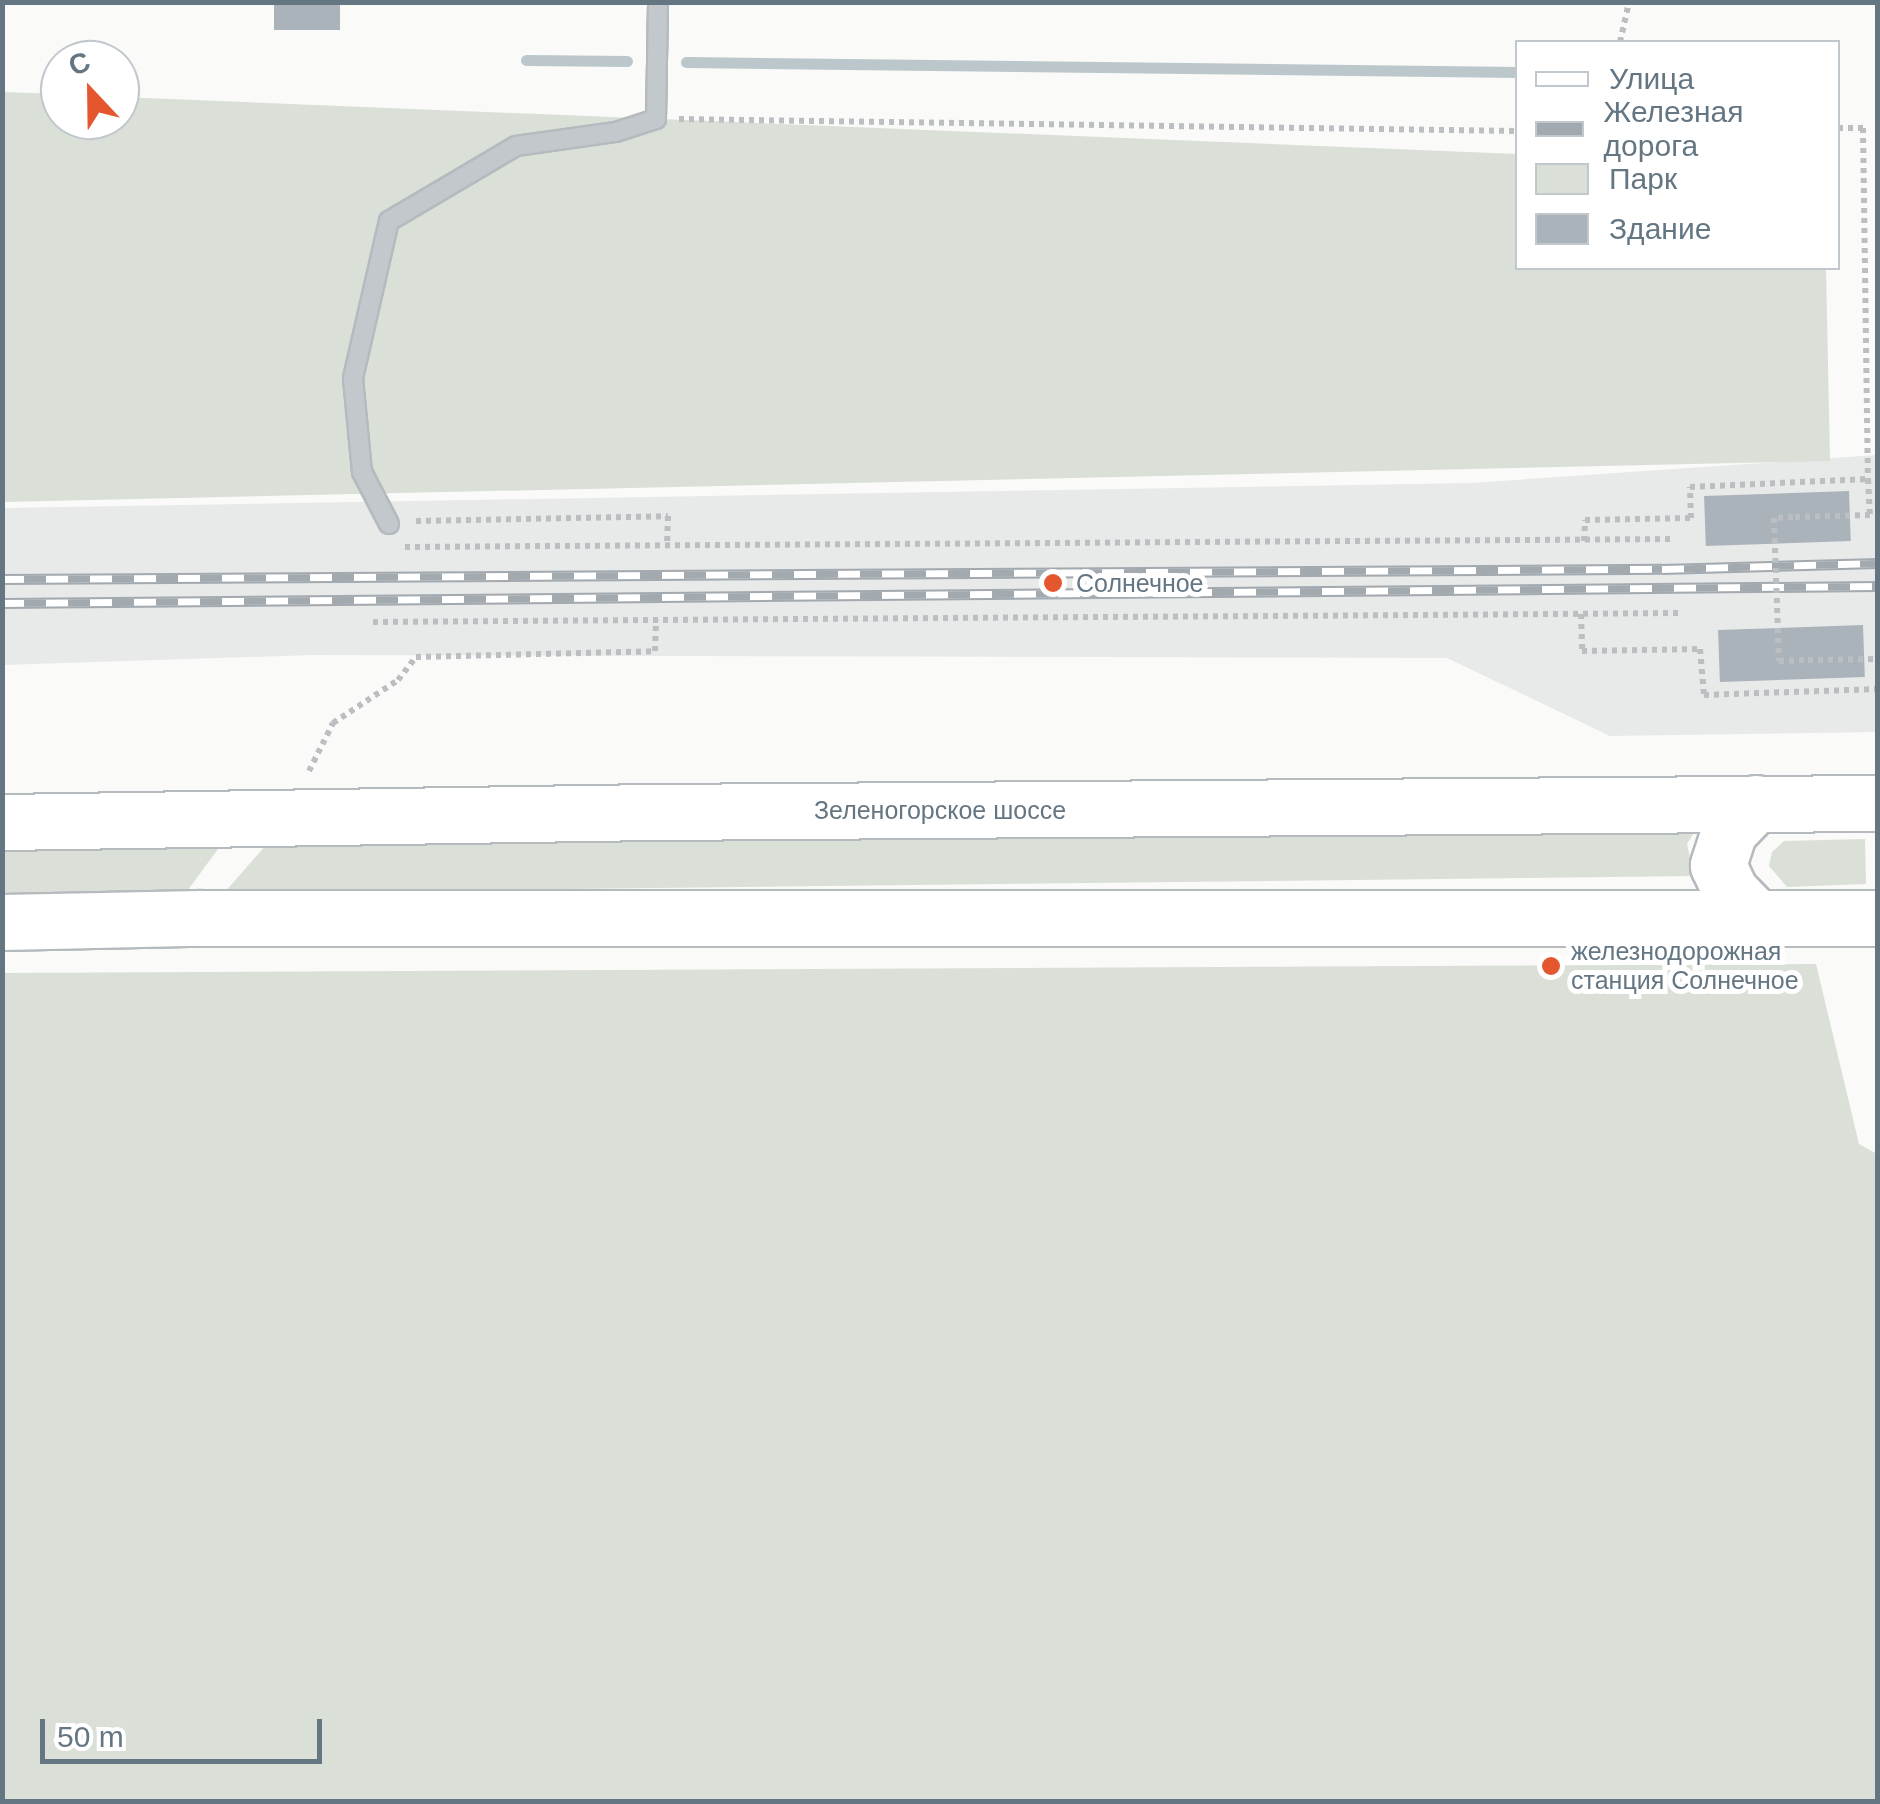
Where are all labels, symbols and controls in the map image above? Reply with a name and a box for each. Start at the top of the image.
north arrow [40,40,140,140]
legend [1515,40,1840,270]
text: С [64,45,95,82]
text: Улица [1609,62,1694,95]
text: Железная дорога [1604,95,1743,162]
text: Парк [1609,162,1677,195]
text: Здание [1609,212,1711,245]
place label: Солнечное [1076,568,1204,598]
marker: Солнечное [1040,570,1066,596]
street label: Зеленогорское шоссе [814,795,1066,825]
place label: железнодорожная станция Солнечное [1571,937,1799,996]
marker: железнодорожная станция Солнечное [1540,955,1562,977]
scale bar [45,1699,328,1761]
text: 50 m [57,1720,124,1753]

